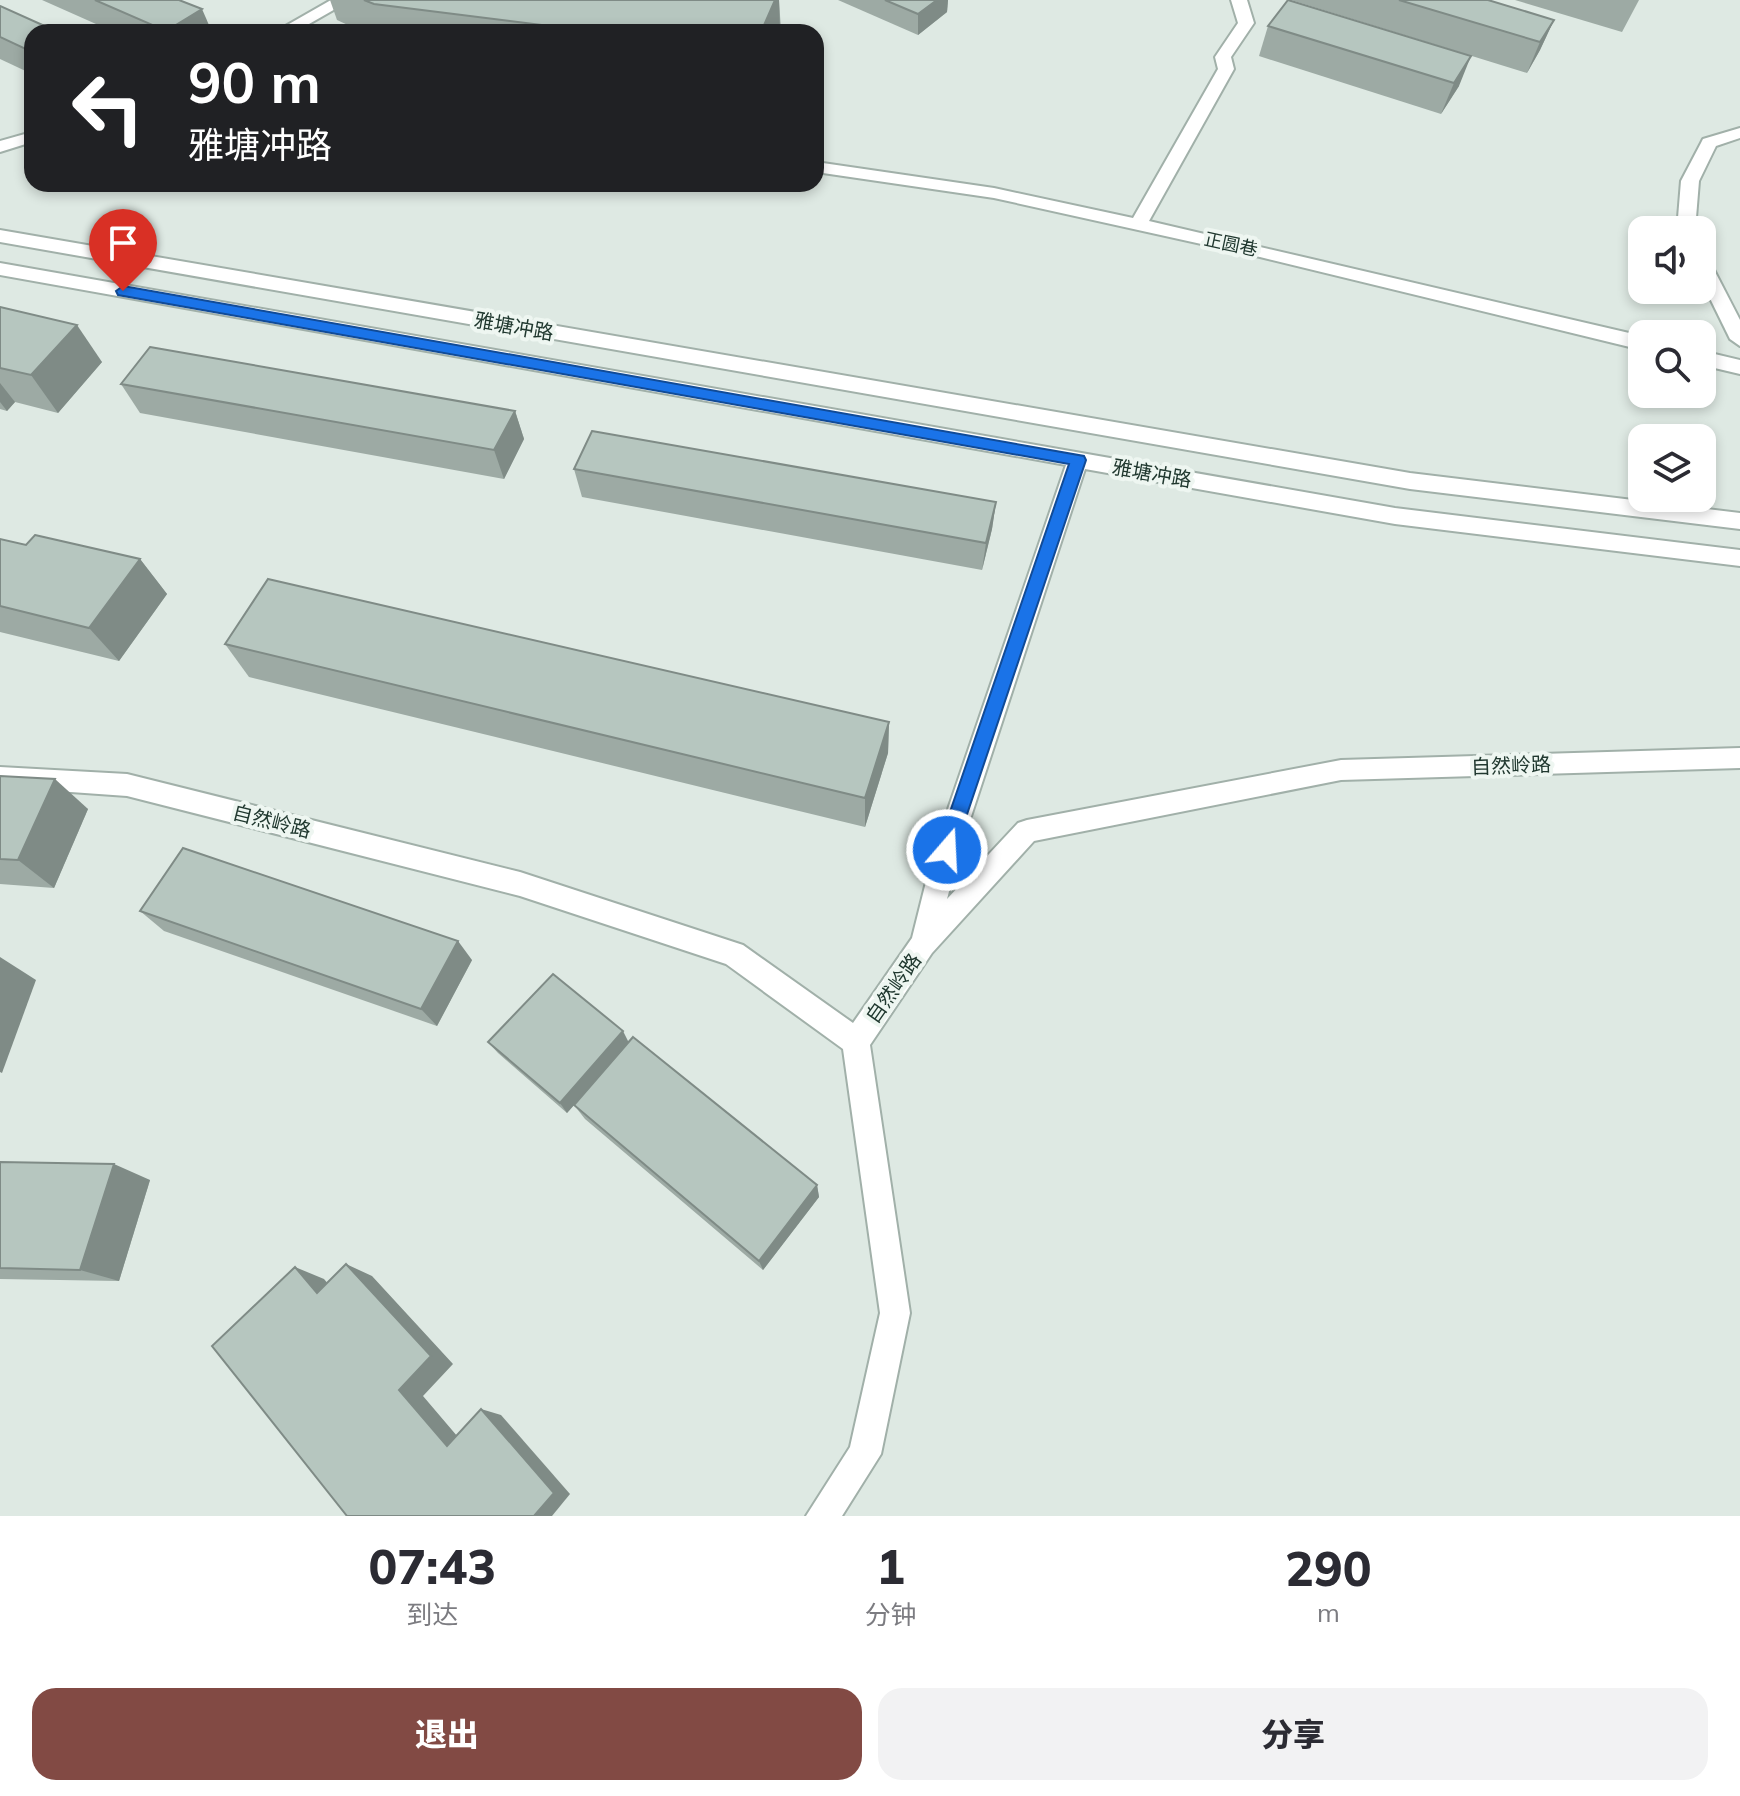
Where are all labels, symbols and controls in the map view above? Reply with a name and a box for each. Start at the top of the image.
text: 90 m [188,47,321,117]
icon: left [56,56,160,160]
text: 雅塘冲路 [188,122,332,167]
pin [89,209,157,291]
map controls [1628,216,1716,512]
button: sound [1628,216,1716,304]
icon: arrive [101,221,145,265]
street label: 正圆巷 [1202,227,1260,261]
street label: 雅塘冲路 [472,307,556,345]
button: search [1628,320,1716,408]
button: layers [1628,424,1716,512]
street label: 雅塘冲路 [1110,454,1194,492]
street label: 自然岭路 [1471,751,1551,779]
street label: 自然岭路 [230,799,314,843]
position arrow [905,808,989,892]
street label: 自然岭路 [860,948,926,1028]
text: 07:43 [368,1536,496,1596]
text: 1 [876,1536,905,1596]
text: 290 [1285,1538,1372,1598]
text: m [1317,1596,1340,1629]
text: 到达 [406,1598,458,1631]
text: 分钟 [865,1598,917,1631]
button: 退出 [32,1688,862,1780]
button: 分享 [878,1688,1708,1780]

